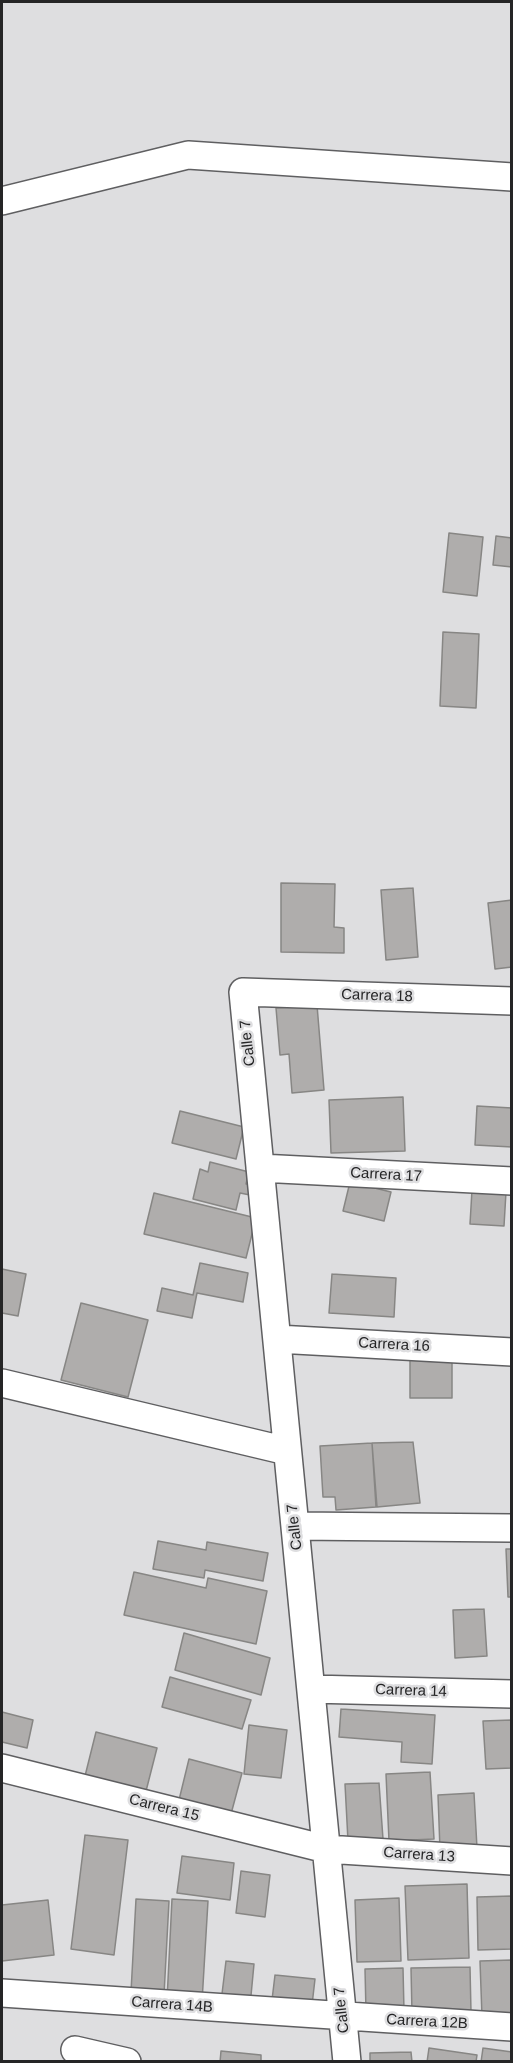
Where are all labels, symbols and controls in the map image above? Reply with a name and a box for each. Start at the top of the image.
street label: Carrera 18 [341,986,413,1006]
street label: Calle 7 [237,1019,259,1067]
street label: Carrera 17 [350,1164,422,1186]
street label: Carrera 16 [358,1334,430,1356]
street label: Calle 7 [284,1503,306,1551]
street label: Carrera 14 [375,1681,447,1701]
street label: Carrera 15 [127,1791,201,1825]
street label: Carrera 13 [383,1844,455,1866]
street label: Calle 7 [331,1986,353,2034]
street label: Carrera 14B [131,1993,213,2017]
street label: Carrera 12B [386,2011,468,2033]

